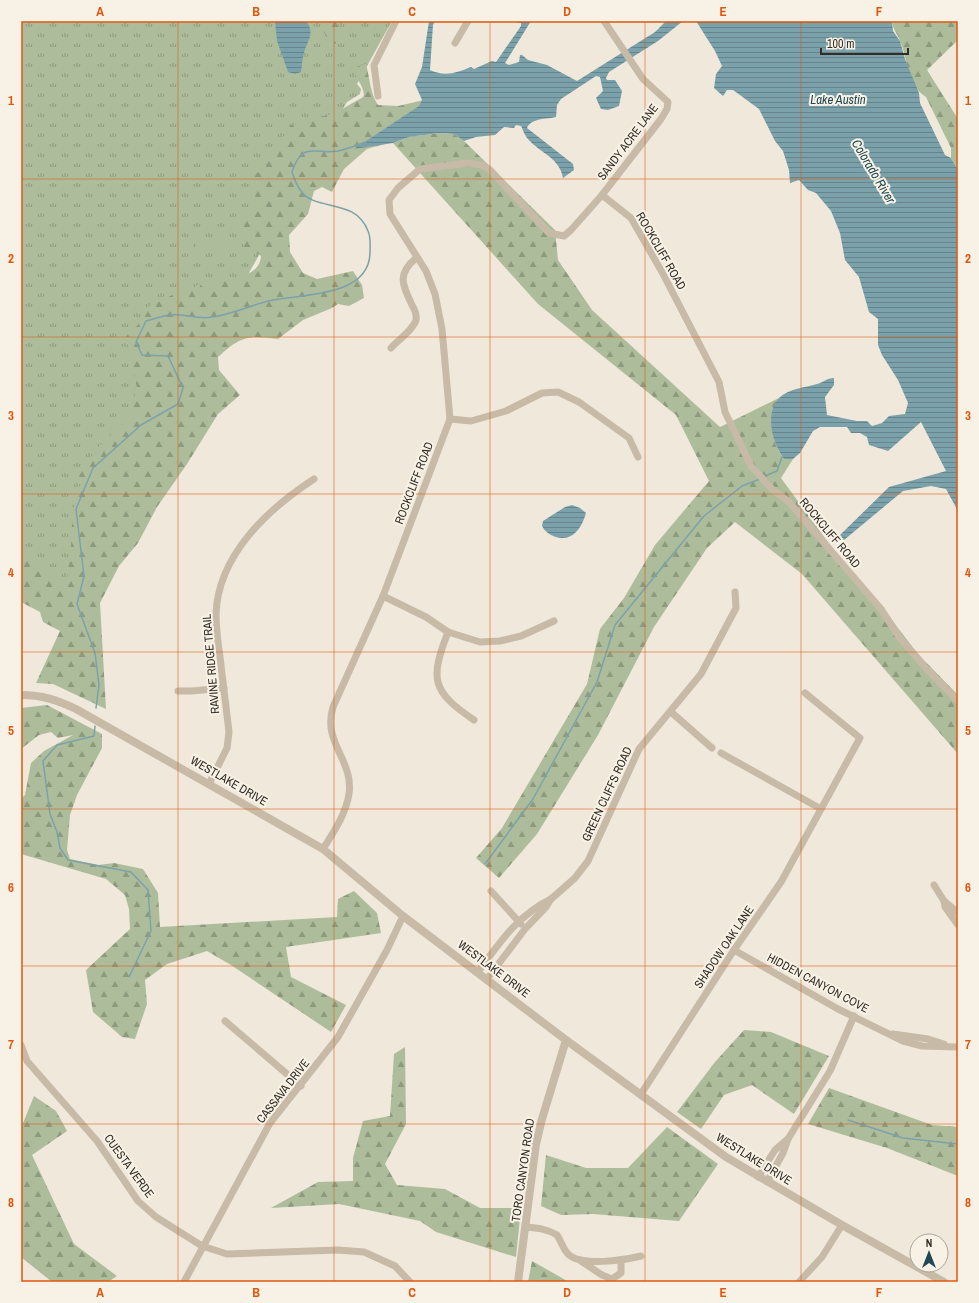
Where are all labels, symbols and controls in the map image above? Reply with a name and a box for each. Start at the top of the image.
text: A [96,3,104,20]
text: B [252,3,260,20]
text: C [408,3,416,20]
text: D [563,3,571,20]
text: E [719,3,727,20]
text: F [876,3,883,20]
scale bar [821,30,908,56]
text: 100 m [827,36,854,52]
water label: Lake Austin [810,91,866,108]
text: 1 [8,92,14,109]
text: 1 [965,92,971,109]
street label: SANDY ACRE LANE [594,101,662,183]
water label: Colorado River [848,136,900,207]
street label: ROCKCLIFF ROAD [632,209,690,293]
text: 2 [8,250,14,267]
text: 2 [965,250,971,267]
text: 3 [8,407,14,424]
text: 3 [965,407,971,424]
street label: ROCKCLIFF ROAD [391,440,437,526]
street label: ROCKCLIFF ROAD [796,495,864,571]
text: 4 [8,564,14,581]
text: 4 [965,564,971,581]
street label: RAVINE RIDGE TRAIL [199,613,223,715]
text: 5 [8,722,14,739]
text: 5 [965,722,971,739]
street label: GREEN CLIFFS ROAD [578,744,636,844]
street label: WESTLAKE DRIVE [188,752,270,810]
text: 6 [8,879,14,896]
text: 6 [965,879,971,896]
street label: SHADOW OAK LANE [690,903,758,991]
street label: WESTLAKE DRIVE [455,937,533,1001]
street label: HIDDEN CANYON COVE [764,949,872,1017]
text: 7 [8,1036,14,1053]
text: 7 [965,1036,971,1053]
street label: CASSAVA DRIVE [253,1056,313,1126]
street label: TORO CANYON ROAD [508,1117,538,1223]
street label: WESTLAKE DRIVE [713,1129,795,1189]
street label: CUESTA VERDE [100,1131,158,1201]
text: 8 [8,1194,14,1211]
text: 8 [965,1194,971,1211]
north arrow [909,1233,949,1273]
text: N [926,1236,932,1250]
text: A [96,1284,104,1301]
text: B [252,1284,260,1301]
text: C [408,1284,416,1301]
text: D [563,1284,571,1301]
text: E [719,1284,727,1301]
text: F [876,1284,883,1301]

